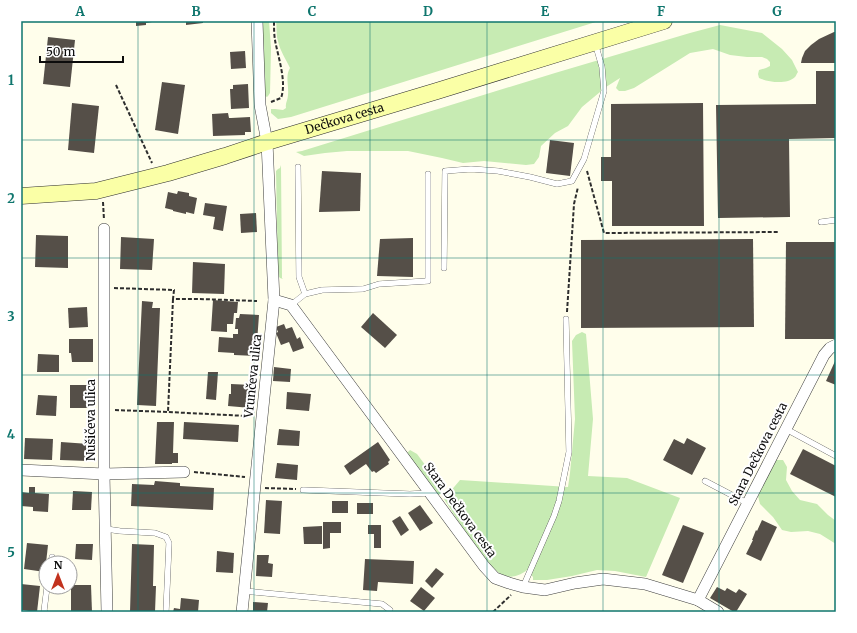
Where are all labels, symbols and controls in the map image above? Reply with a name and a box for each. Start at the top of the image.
text: A [74,3,85,20]
text: B [191,3,201,20]
text: C [308,3,317,20]
text: D [423,3,433,20]
text: E [541,3,550,20]
text: F [657,3,665,20]
text: G [772,3,782,20]
scale bar [40,38,123,64]
text: 50 m [46,44,75,59]
text: 1 [8,72,14,89]
street label: Dečkova cesta [303,99,386,137]
text: 2 [7,190,15,207]
text: 3 [7,308,15,325]
street label: Vrunčeva ulica [241,333,264,420]
street label: Nušičeva ulica [83,378,98,461]
street label: Stara Dečkova cesta [725,399,790,508]
text: 4 [7,426,16,443]
street label: Stara Dečkova cesta [421,459,500,561]
text: 5 [7,544,15,561]
north arrow [38,555,78,595]
text: N [54,558,63,572]

